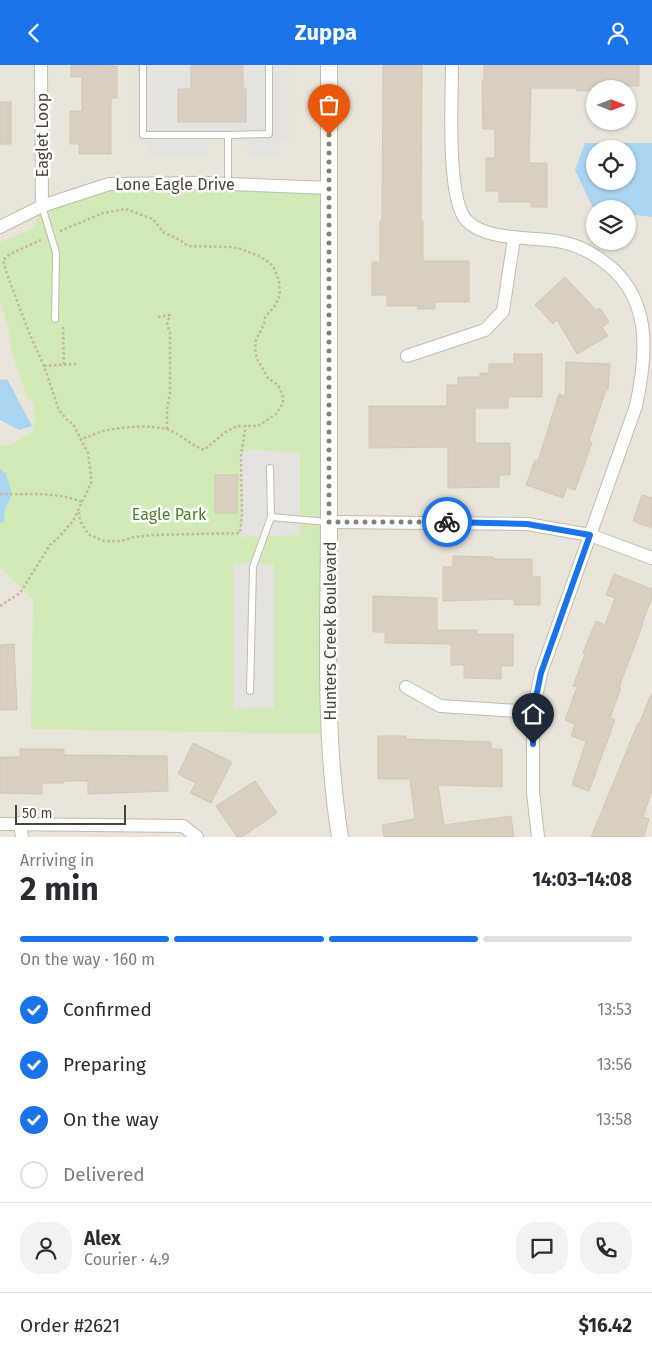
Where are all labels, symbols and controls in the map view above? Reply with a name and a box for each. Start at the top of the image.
icon: back [20,19,48,47]
text: Zuppa [295,19,357,46]
icon: person [604,19,632,47]
north arrow [586,80,636,130]
map controls [586,80,636,250]
pin [308,84,350,135]
icon: bag [315,91,343,119]
street label: Eaglet Loop [33,93,52,177]
button: locate [586,140,636,190]
street label: Lone Eagle Drive [115,175,235,194]
button: layers [586,200,636,250]
courier [422,497,472,547]
park label: Eagle Park [132,505,207,524]
icon: bike [433,508,461,536]
street label: Hunters Creek Boulevard [321,542,340,721]
pin [512,693,554,744]
icon: home [519,700,547,728]
scale bar [15,802,126,825]
text: 50 m [22,805,53,822]
text: Arriving in [20,851,94,870]
text: 14:03–14:08 [532,868,632,891]
text: 2 min [20,870,99,908]
text: On the way · 160 m [20,950,155,969]
icon: check [20,996,48,1024]
text: Confirmed [63,998,152,1021]
text: 13:53 [597,1000,632,1019]
icon: check [20,1051,48,1079]
text: Preparing [63,1053,146,1076]
text: 13:56 [597,1055,632,1074]
icon: check [20,1106,48,1134]
text: On the way [63,1108,159,1131]
text: 13:58 [596,1110,632,1129]
text: Delivered [63,1163,145,1186]
button: person [20,1222,72,1274]
button: chat [516,1222,568,1274]
button: phone [580,1222,632,1274]
text: Alex [84,1227,121,1250]
text: Courier · 4.9 [84,1250,170,1269]
text: Order #2621 [20,1314,120,1337]
text: $16.42 [578,1314,632,1337]

